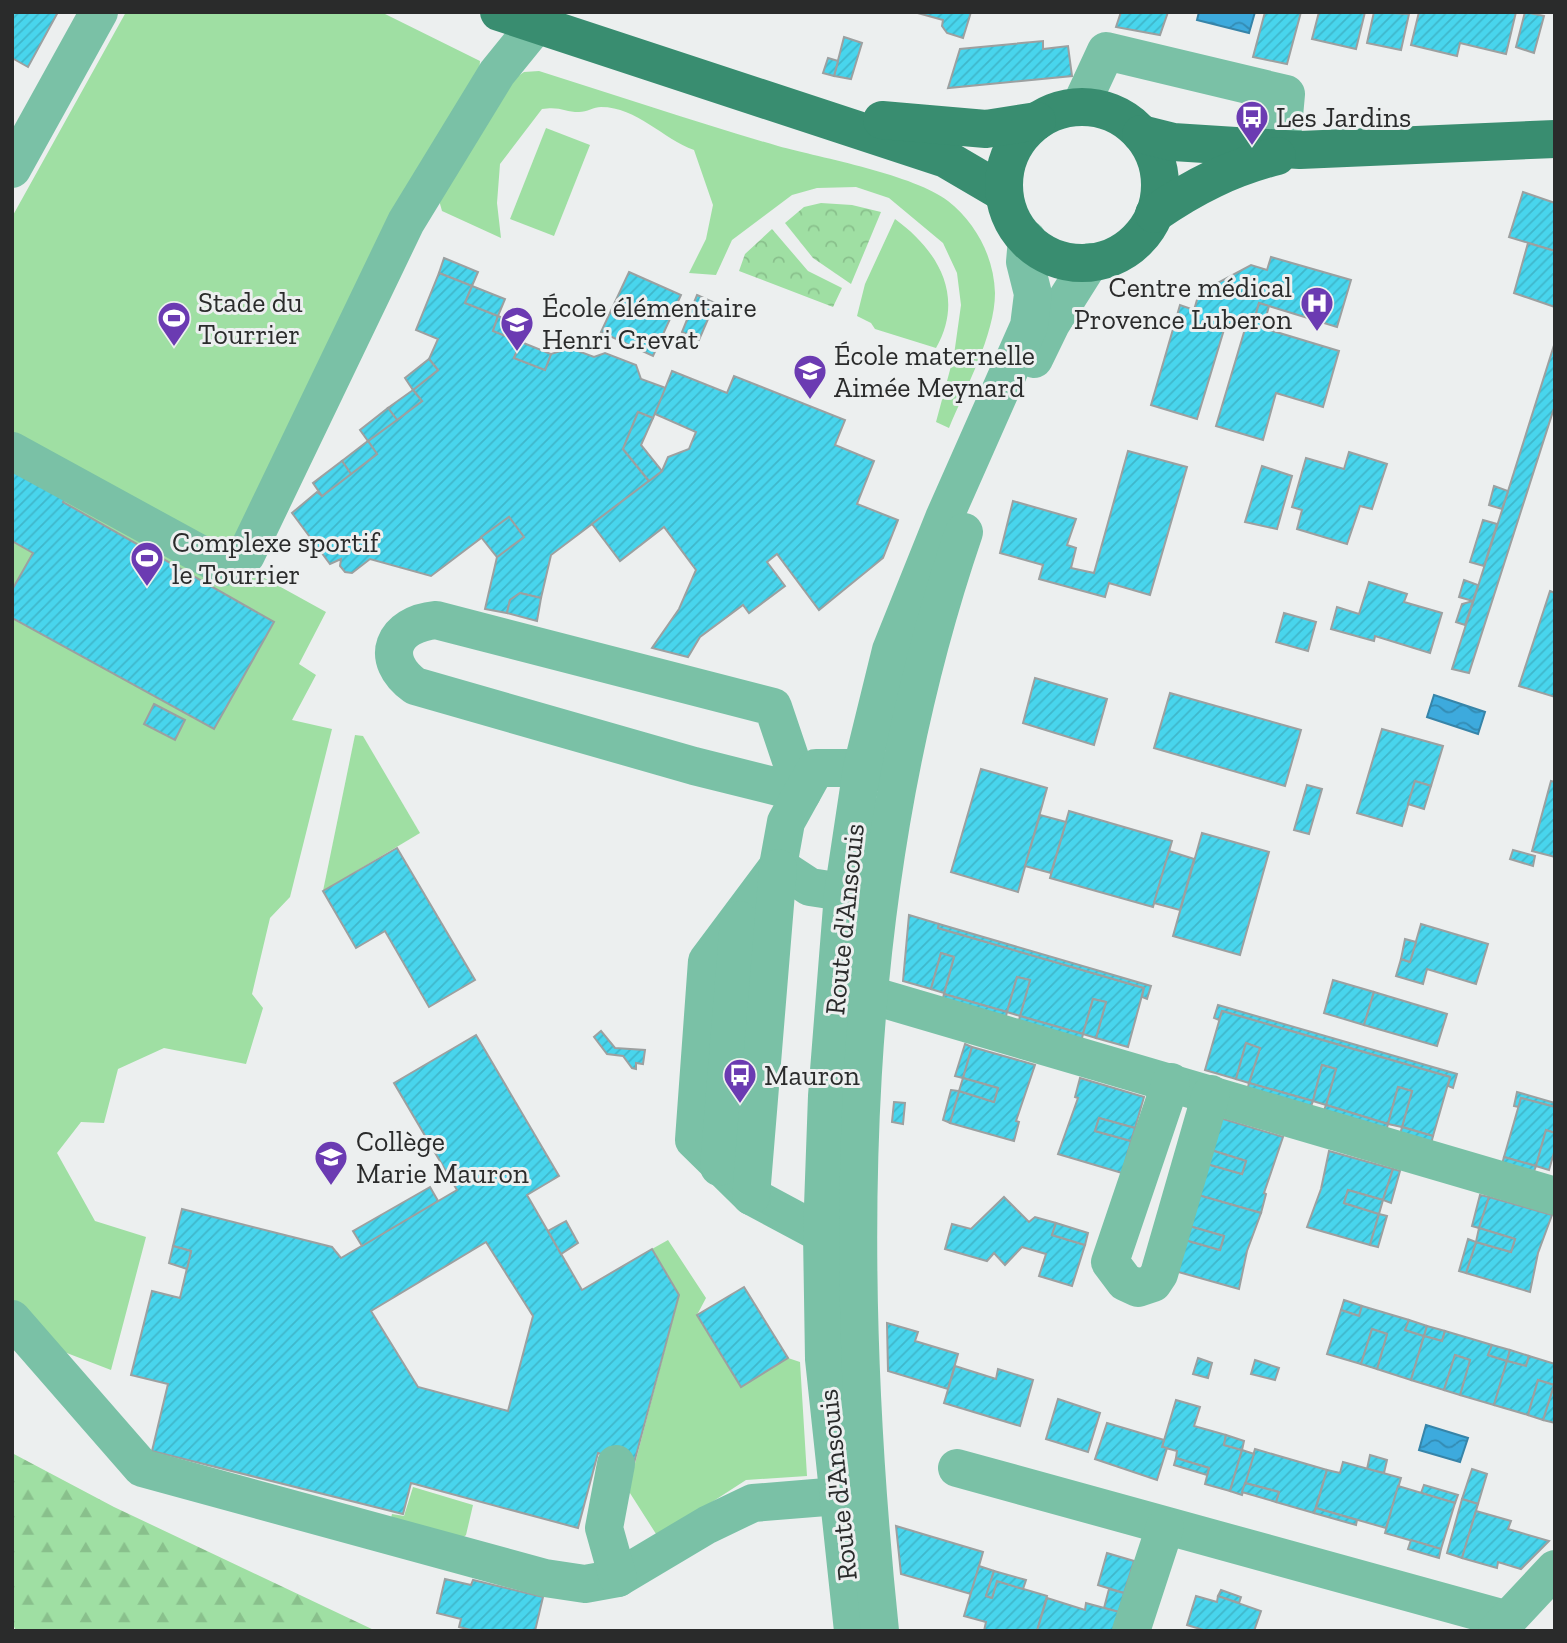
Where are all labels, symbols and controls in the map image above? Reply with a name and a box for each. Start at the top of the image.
bus stop icon: Les Jardins [1233,98,1271,147]
place label: Les Jardins [1276,101,1411,134]
place label: Centre médical Provence Luberon [1074,271,1292,336]
hospital icon: Centre médical Provence Luberon [1298,284,1336,333]
place label: Stade du Tourrier [198,286,303,351]
place label: École élémentaire Henri Crevat [542,291,757,356]
sports icon: Stade du Tourrier [155,299,193,348]
school or university icon: École élémentaire Henri Crevat [498,304,536,353]
place label: École maternelle Aimée Meynard [834,339,1035,404]
school or university icon: École maternelle Aimée Meynard [791,352,829,401]
place label: Complexe sportif le Tourrier [172,526,381,591]
sports icon: Complexe sportif le Tourrier [128,539,166,588]
street label: Route d'Ansouis [818,822,871,1016]
bus stop icon: Mauron [721,1056,759,1105]
place label: Mauron [764,1059,860,1092]
place label: Collège Marie Mauron [356,1125,529,1190]
school or university icon: Collège Marie Mauron [312,1138,350,1187]
street label: Route d'Ansouis [811,1388,864,1582]

